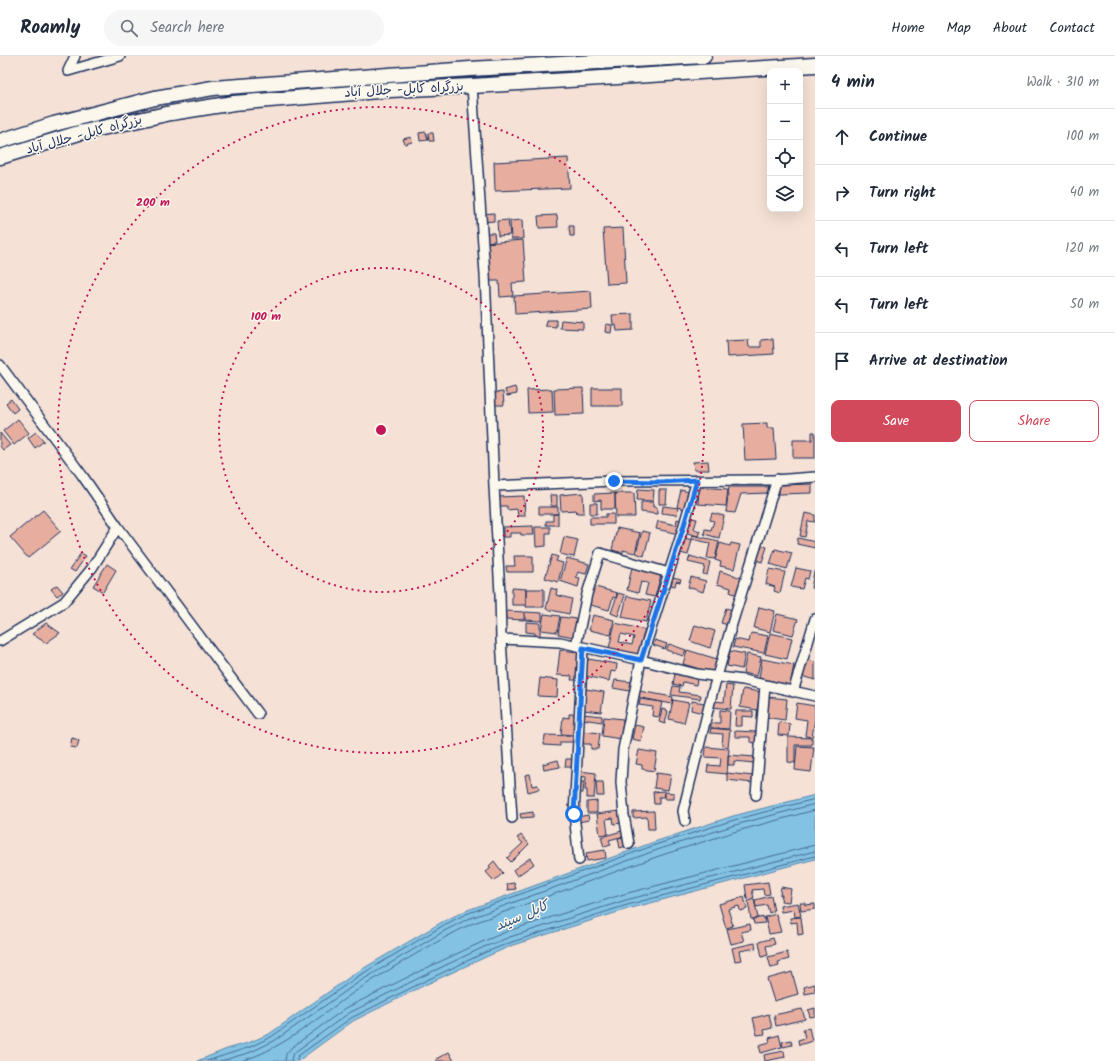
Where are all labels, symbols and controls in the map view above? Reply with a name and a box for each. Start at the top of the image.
search box [104,10,384,46]
text: Roamly [20,13,80,43]
text: Search here [150,16,224,40]
icon: search [118,17,140,39]
text: Home [891,17,925,39]
text: Map [947,17,971,39]
text: About [993,17,1027,39]
text: Contact [1049,17,1095,39]
map controls [767,68,803,212]
button: + [767,68,803,104]
text: 4 min [831,69,875,96]
text: Walk · 310 m [1026,72,1099,93]
street label: بزرگراه کابل- جلال آباد [344,76,464,104]
button: − [767,104,803,140]
street label: بزرگراه کابل- جلال آباد [24,109,144,161]
text: Continue [869,125,927,149]
icon: ahead [831,126,853,148]
text: 100 m [1066,126,1099,147]
button: locate [767,140,803,176]
button: layers [767,176,803,212]
text: Turn right [869,181,936,205]
icon: right [831,182,853,204]
text: 40 m [1070,182,1099,203]
text: 200 m [136,193,170,212]
text: Turn left [869,237,929,261]
icon: left [831,238,853,260]
text: 120 m [1065,238,1099,259]
text: Turn left [869,293,929,317]
icon: left [831,294,853,316]
text: 50 m [1070,294,1099,315]
text: 100 m [251,307,281,326]
text: Arrive at destination [869,349,1008,373]
icon: arrive [831,350,853,372]
button: Save [831,400,961,442]
button: Share [969,400,1099,442]
centre of rings [374,423,388,437]
route end [605,472,623,490]
route start [565,805,583,823]
water label: کابل سيند [492,894,555,937]

